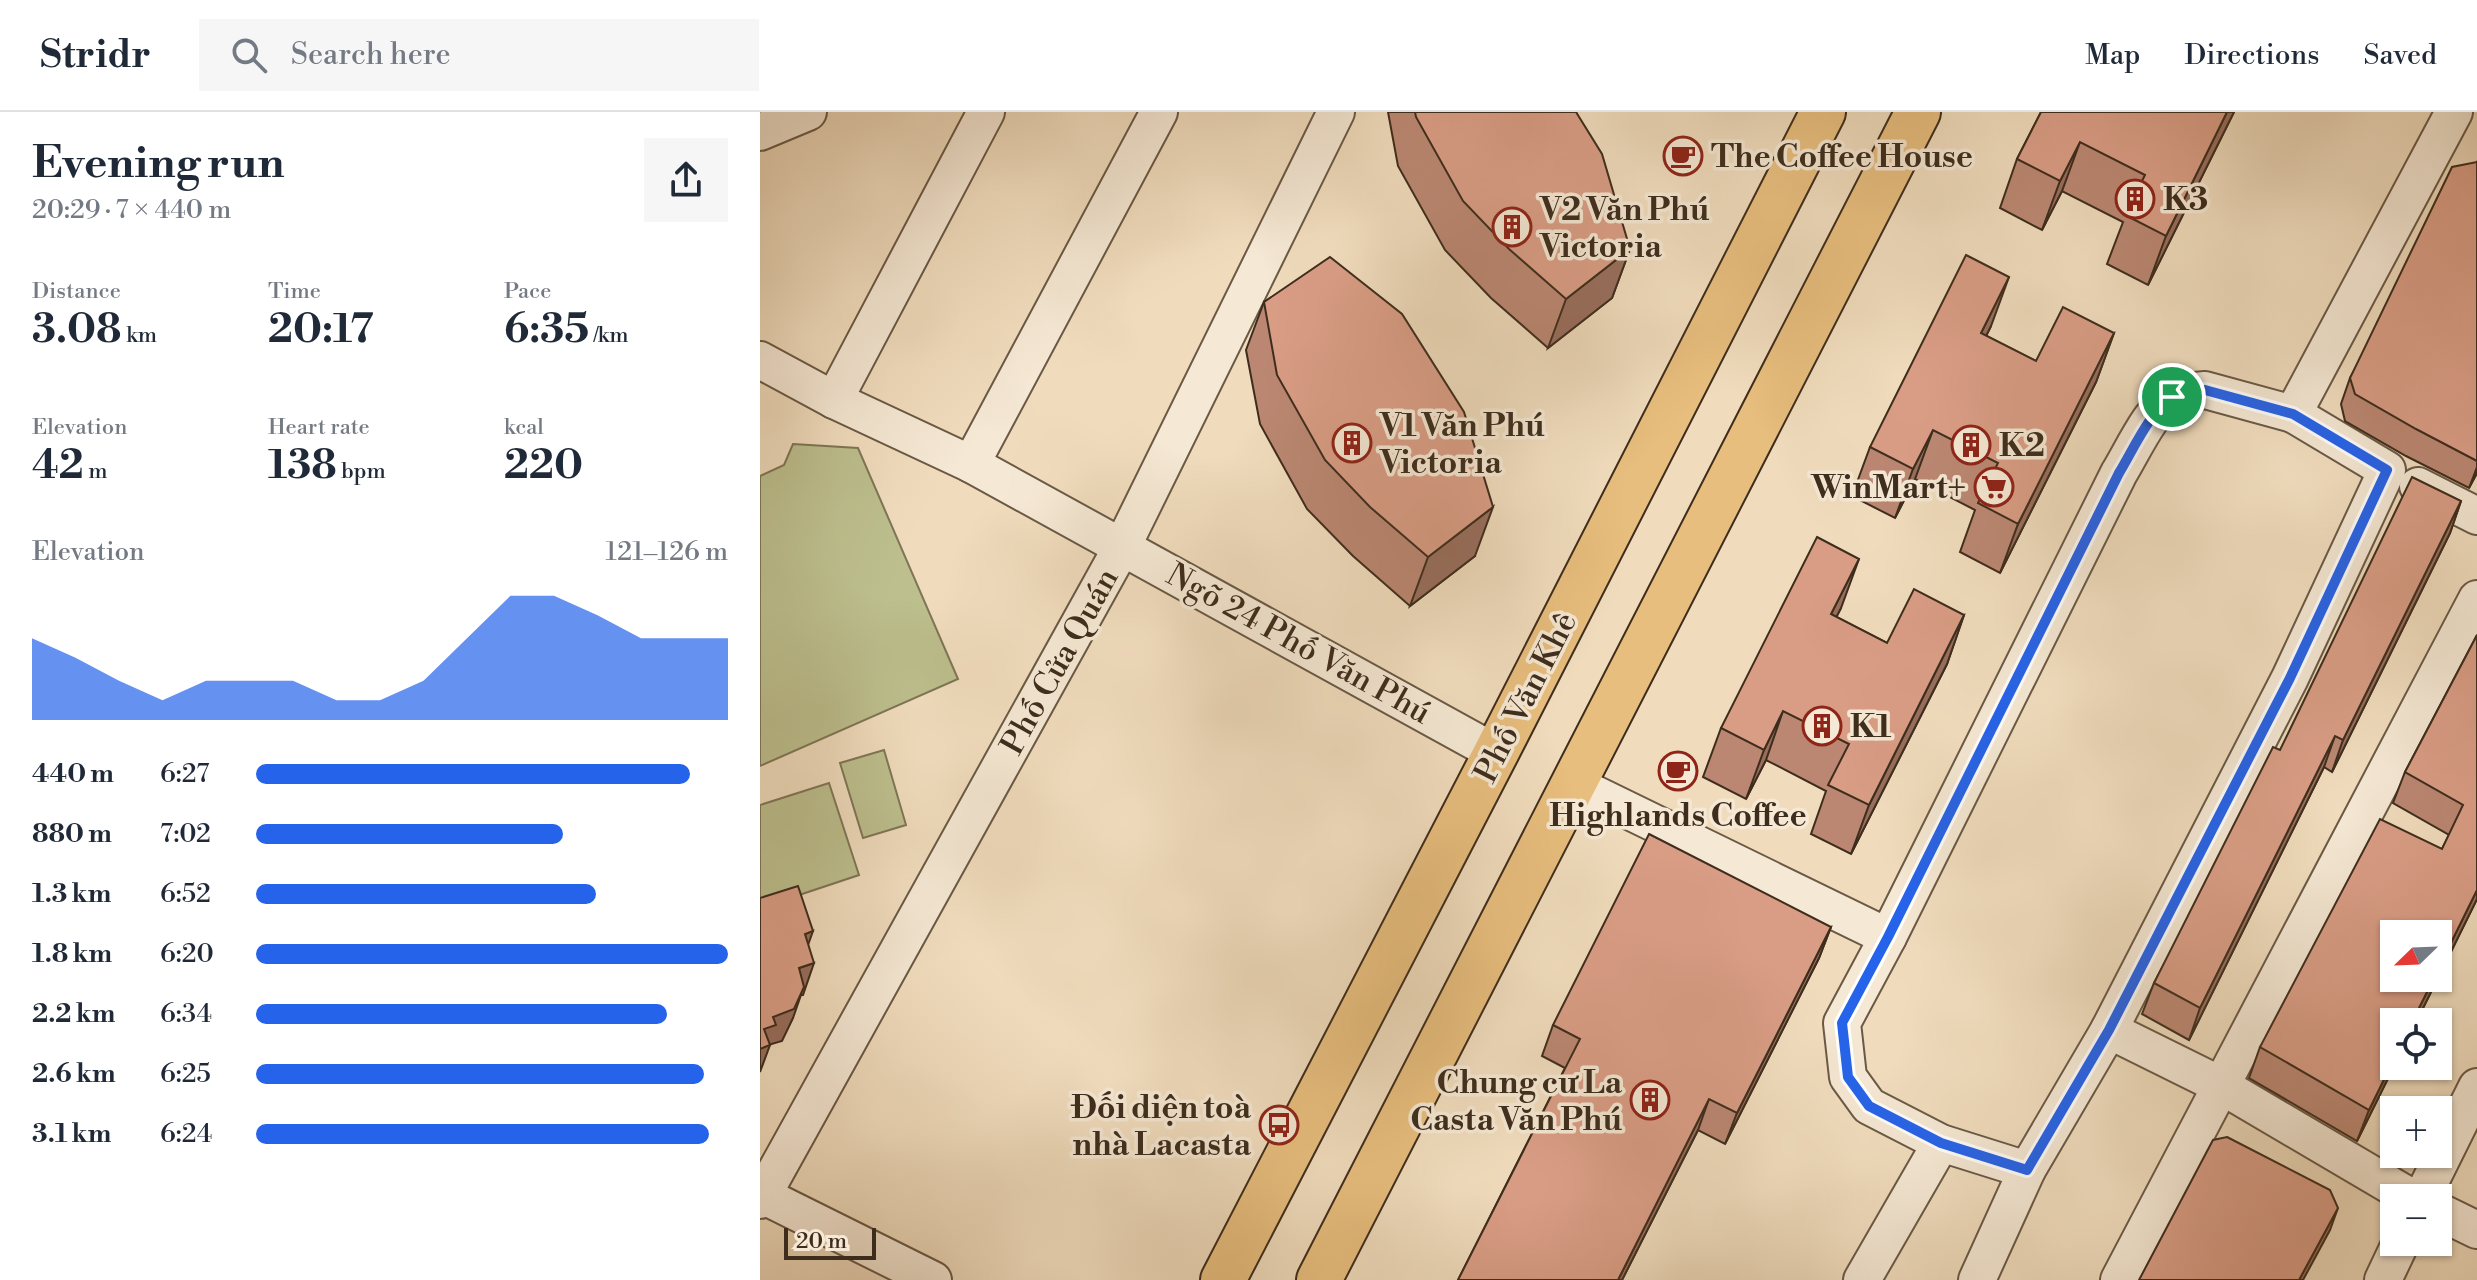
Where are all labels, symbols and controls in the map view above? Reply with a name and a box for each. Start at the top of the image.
search box [199,19,759,91]
text: Stridr [40,32,151,79]
icon: search [227,33,271,77]
text: Search here [291,36,451,74]
text: Map [2085,38,2140,73]
text: Directions [2184,38,2319,73]
text: Saved [2363,38,2437,73]
cafe icon: The Coffee House [1662,135,1704,177]
text: Evening run [32,136,285,191]
place label: The Coffee House [1711,137,1973,177]
button: share [644,138,728,222]
building icon: K3 [2114,178,2156,220]
place label: K3 [2163,180,2208,220]
place label: V2 Văn Phú Victoria [1539,190,1710,267]
text: 20:29 · 7 × 440 m [32,194,231,226]
building icon: V2 Văn Phú Victoria [1491,206,1533,248]
text: Distance [32,278,121,305]
text: Time [268,278,321,305]
text: Pace [504,278,551,305]
text: 3.08 [32,305,122,355]
text: 20:17 [268,305,374,355]
text: 6:35 [504,305,589,355]
text: km [122,322,157,349]
text: /km [589,322,629,349]
pin [2138,363,2206,431]
icon: arrive [2150,375,2194,419]
place label: V1 Văn Phú Victoria [1379,406,1545,483]
text: Elevation [32,414,127,441]
text: Heart rate [268,414,370,441]
text: kcal [504,414,544,441]
building icon: V1 Văn Phú Victoria [1331,422,1373,464]
building icon: K2 [1950,424,1992,466]
place label: K2 [1999,426,2045,466]
text: 42 [32,441,84,491]
text: 138 [268,441,337,491]
text: 220 [504,441,583,491]
text: m [84,458,108,485]
text: bpm [337,458,386,485]
supermarket icon: WinMart+ [1973,466,2015,508]
place label: WinMart+ [1810,468,1966,508]
text: Elevation [32,536,145,568]
text: 121–126 m [606,536,728,568]
street label: Ngõ 24 Phố Văn Phú [1159,555,1438,733]
street label: Phố Cửa Quán [992,561,1128,762]
street label: Phố Văn Khê [1466,605,1586,789]
building icon: K1 [1801,705,1843,747]
place label: K1 [1850,707,1892,747]
cafe icon: Highlands Coffee [1657,750,1699,792]
text: 440 m [32,758,114,790]
text: 6:27 [160,758,209,790]
place label: Highlands Coffee [1549,796,1807,836]
text: 880 m [32,818,112,850]
text: 7:02 [160,818,211,850]
text: 1.3 km [32,878,111,910]
text: 6:52 [160,878,211,910]
north arrow [2380,920,2452,992]
map controls [2380,920,2452,1256]
text: 1.8 km [32,938,112,970]
text: 6:20 [160,938,214,970]
text: 2.2 km [32,998,116,1030]
text: 6:34 [160,998,212,1030]
button: locate [2380,1008,2452,1080]
text: 2.6 km [32,1058,116,1090]
text: 6:25 [160,1058,211,1090]
place label: Chung cư La Casta Văn Phú [1410,1063,1623,1140]
building icon: Chung cư La Casta Văn Phú [1629,1079,1671,1121]
place label: Đối diện toà nhà Lacasta [1070,1088,1252,1165]
button: + [2380,1096,2452,1168]
bus stop icon: Đối diện toà nhà Lacasta [1258,1104,1300,1146]
text: 3.1 km [32,1118,111,1150]
text: 6:24 [160,1118,212,1150]
button: − [2380,1184,2452,1256]
scale bar [784,1224,876,1260]
text: 20 m [796,1228,847,1255]

